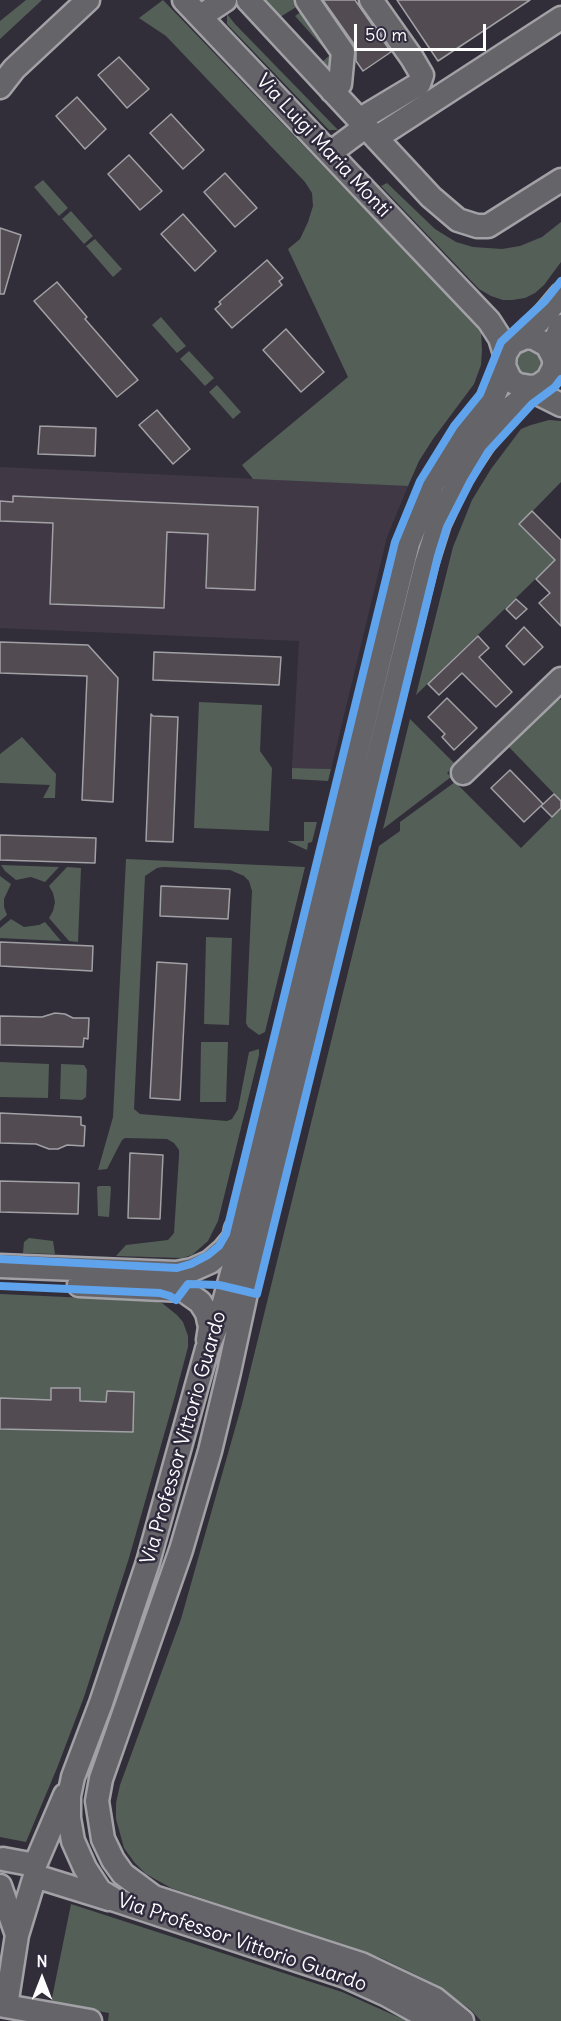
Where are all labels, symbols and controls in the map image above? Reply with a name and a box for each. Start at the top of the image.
scale bar [357,12,489,50]
text: 50 m [365,23,407,46]
street label: Via Luigi Maria Monti [251,70,395,222]
street label: Via Professor Vittorio Guardo [136,1309,232,1567]
street label: Via Professor Vittorio Guardo [114,1889,370,1997]
north arrow [12,1949,72,2009]
text: N [36,1951,48,1971]

